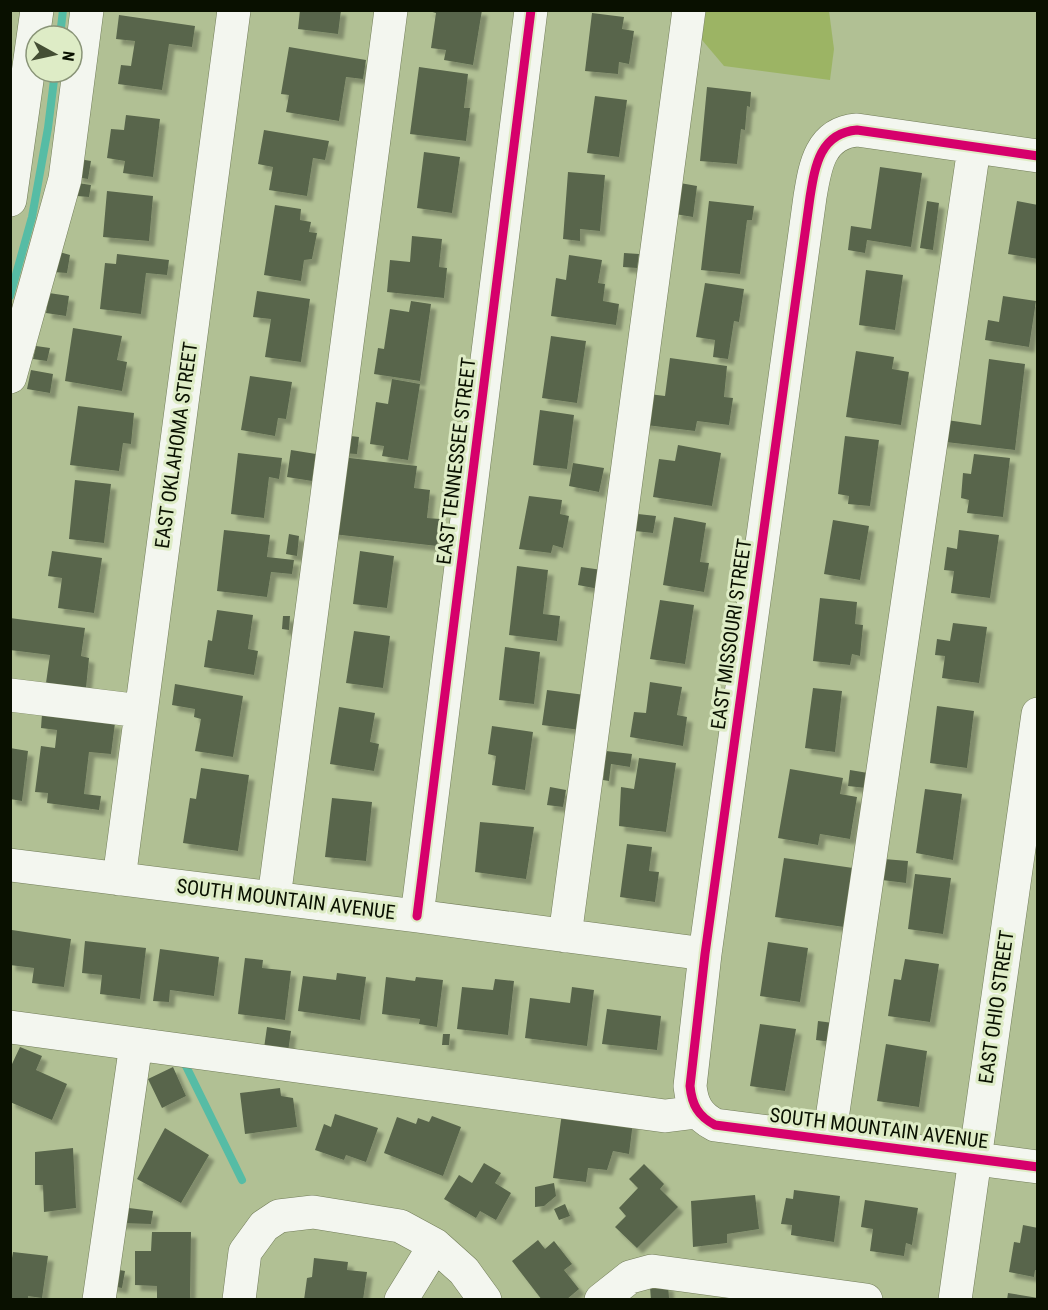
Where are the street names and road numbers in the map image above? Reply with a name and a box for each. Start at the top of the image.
street label: EAST OKLAHOMA STREET [150,340,202,550]
street label: EAST TENNESSEE STREET [431,356,481,566]
street label: EAST MISSOURI STREET [706,537,756,731]
street label: SOUTH MOUNTAIN AVENUE [175,874,397,924]
street label: EAST OHIO STREET [973,929,1019,1085]
street label: SOUTH MOUNTAIN AVENUE [768,1103,990,1153]

